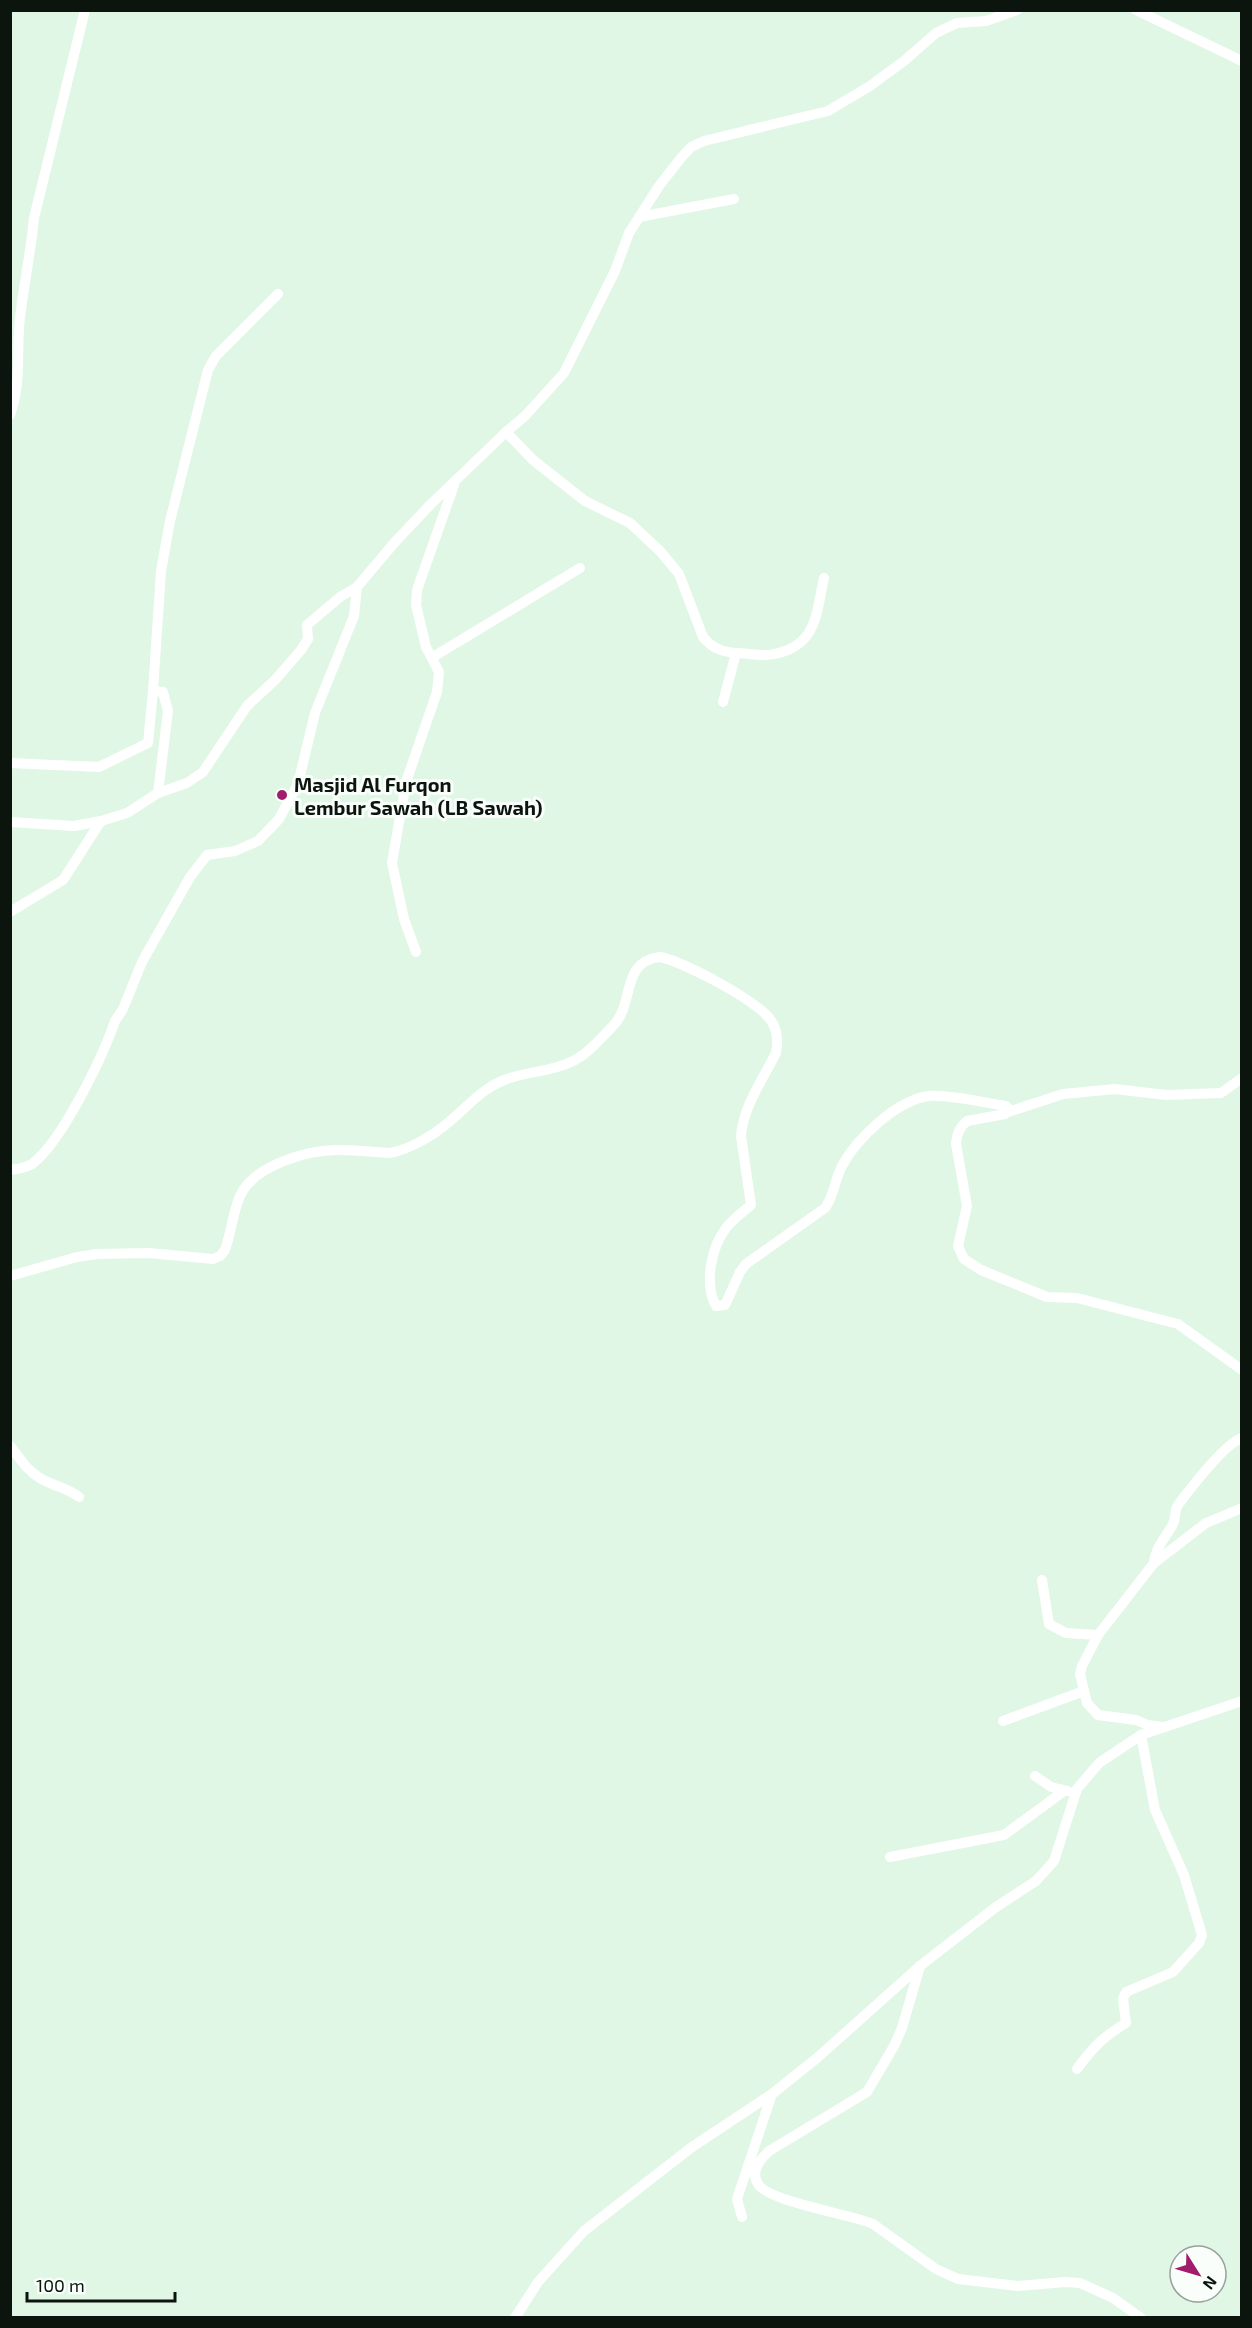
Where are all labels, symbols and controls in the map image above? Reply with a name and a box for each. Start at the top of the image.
place label: Masjid Al Furqon Lembur Sawah (LB Sawah) [294,772,543,819]
marker: Masjid Al Furqon Lembur Sawah (LB Sawah) [275,788,289,802]
north arrow [1168,2244,1228,2304]
scale bar [27,2265,176,2303]
text: N [1199,2273,1221,2294]
text: 100 m [36,2274,85,2296]

